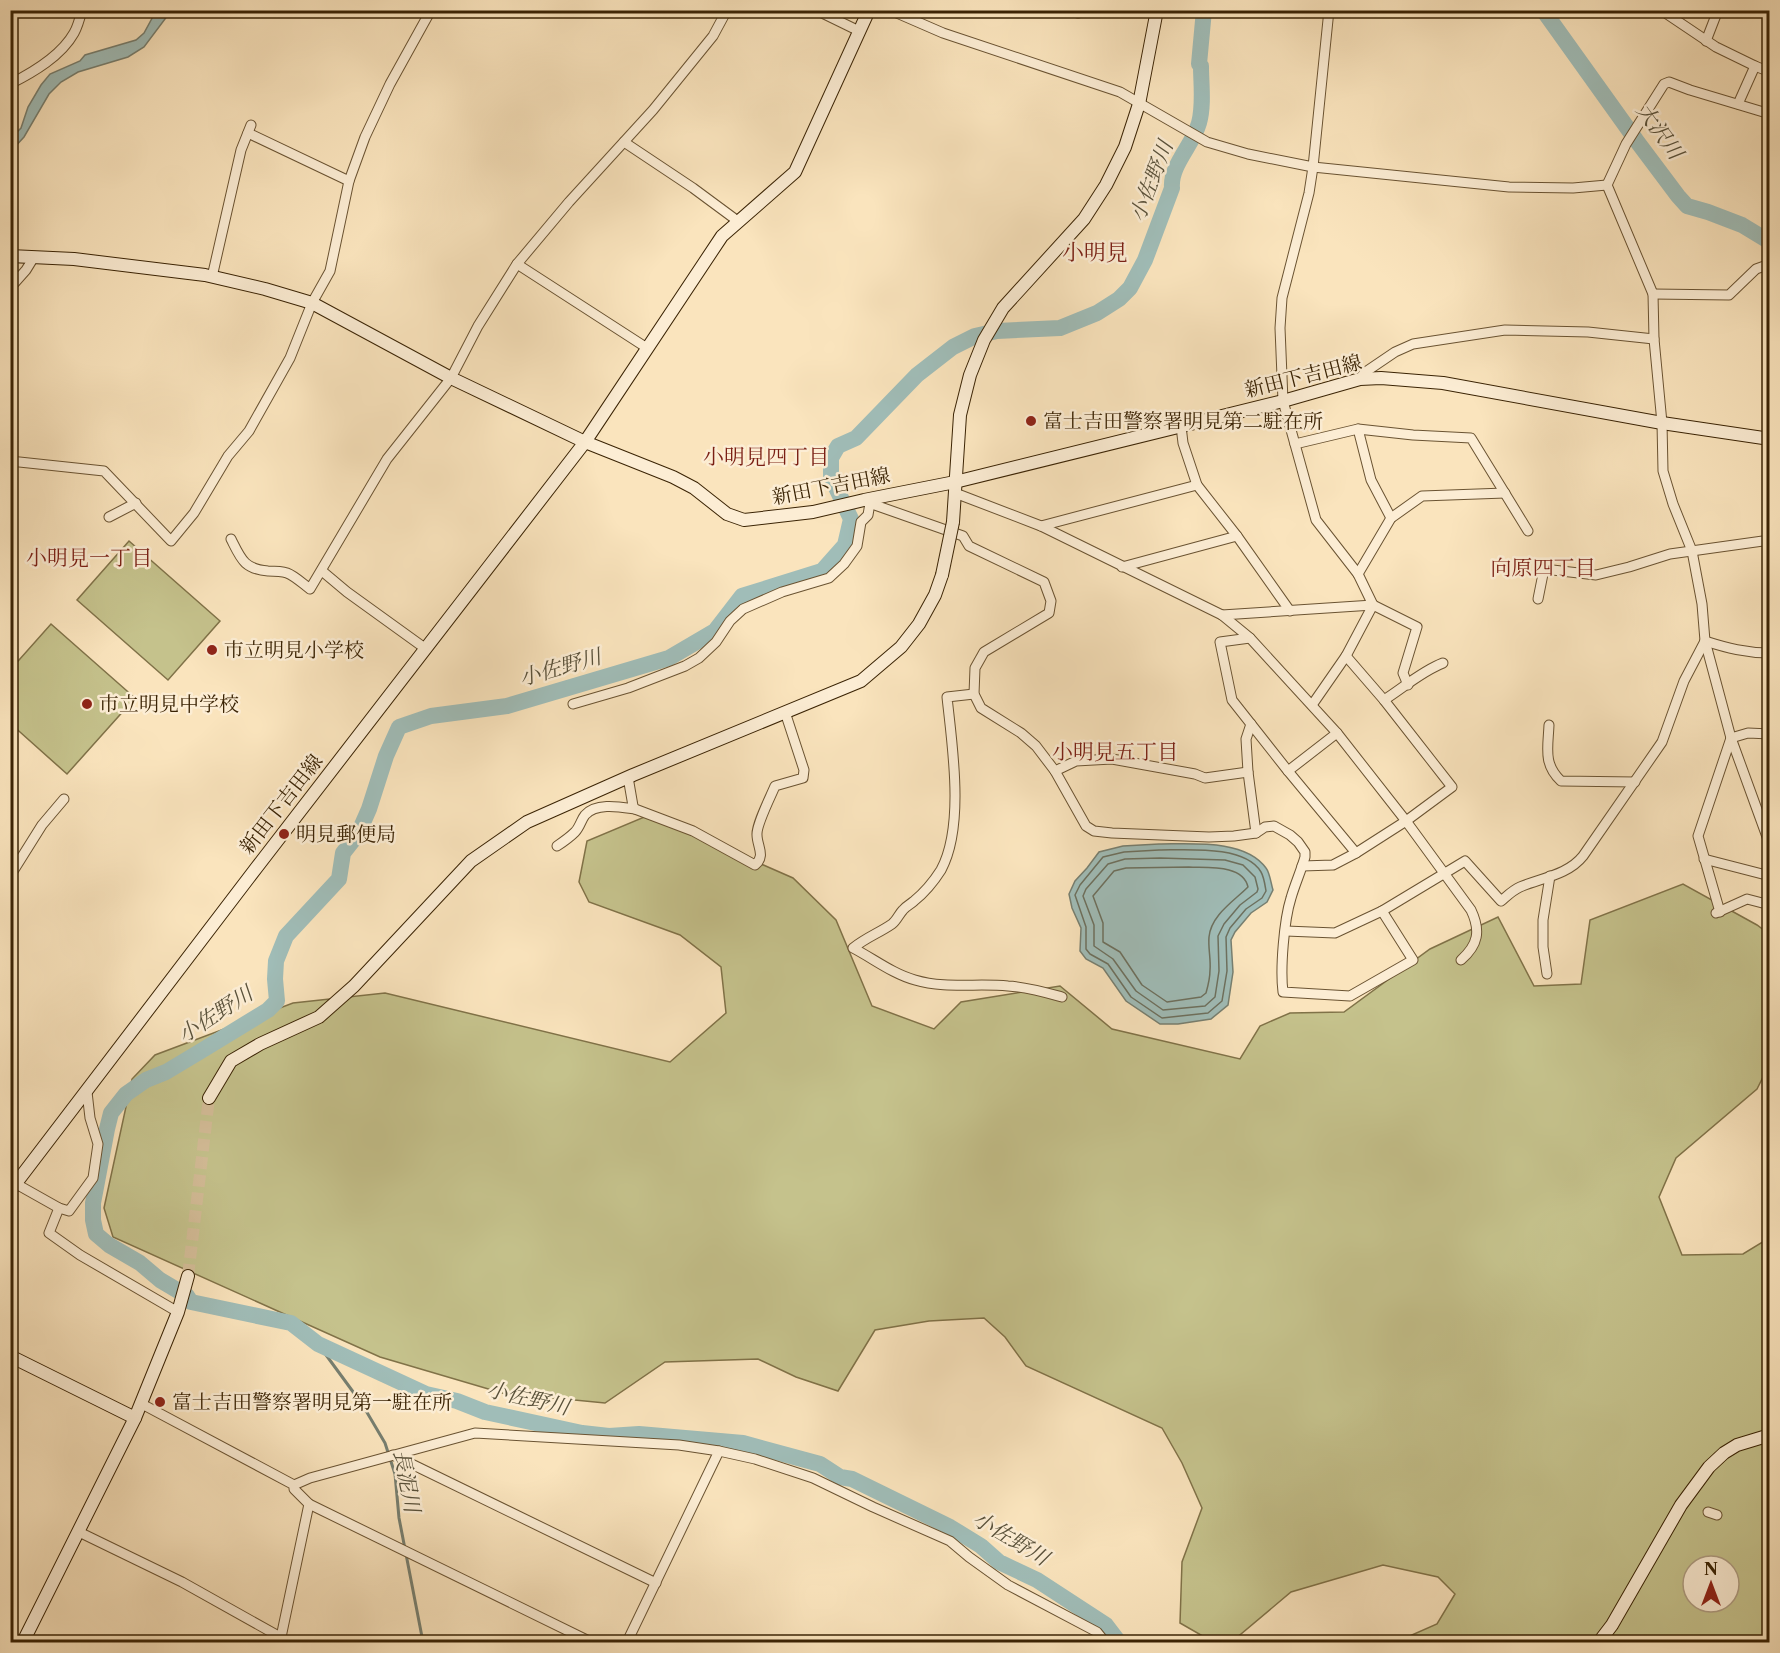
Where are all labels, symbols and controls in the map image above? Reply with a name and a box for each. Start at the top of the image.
water label: 大沢川 [1631,98,1690,165]
water label: 小佐野川 [1124,135,1178,225]
district label: 小明見 [1062,239,1128,266]
street label: 新田下吉田線 [1242,350,1364,402]
place label: 富士吉田警察署明見第二駐在所 [1043,409,1323,433]
marker: 富士吉田警察署明見第二駐在所 [1024,414,1038,428]
district label: 小明見四丁目 [703,444,829,469]
street label: 新田下吉田線 [770,463,892,509]
district label: 小明見一丁目 [26,545,152,570]
district label: 向原四丁目 [1491,555,1596,580]
place label: 市立明見小学校 [224,638,364,662]
marker: 市立明見小学校 [205,643,219,657]
water label: 小佐野川 [516,643,606,691]
place label: 市立明見中学校 [99,692,239,716]
marker: 市立明見中学校 [80,697,94,711]
district label: 小明見五丁目 [1052,739,1178,764]
street label: 新田下吉田線 [235,749,327,859]
place label: 明見郵便局 [296,822,396,846]
marker: 明見郵便局 [277,827,291,841]
water label: 小佐野川 [173,980,259,1047]
water label: 小佐野川 [484,1376,574,1420]
place label: 富士吉田警察署明見第一駐在所 [172,1390,452,1414]
marker: 富士吉田警察署明見第一駐在所 [153,1395,167,1409]
water label: 長泥川 [389,1448,426,1516]
water label: 小佐野川 [969,1506,1055,1571]
north arrow [1681,1554,1741,1614]
text: N [1704,1559,1718,1579]

